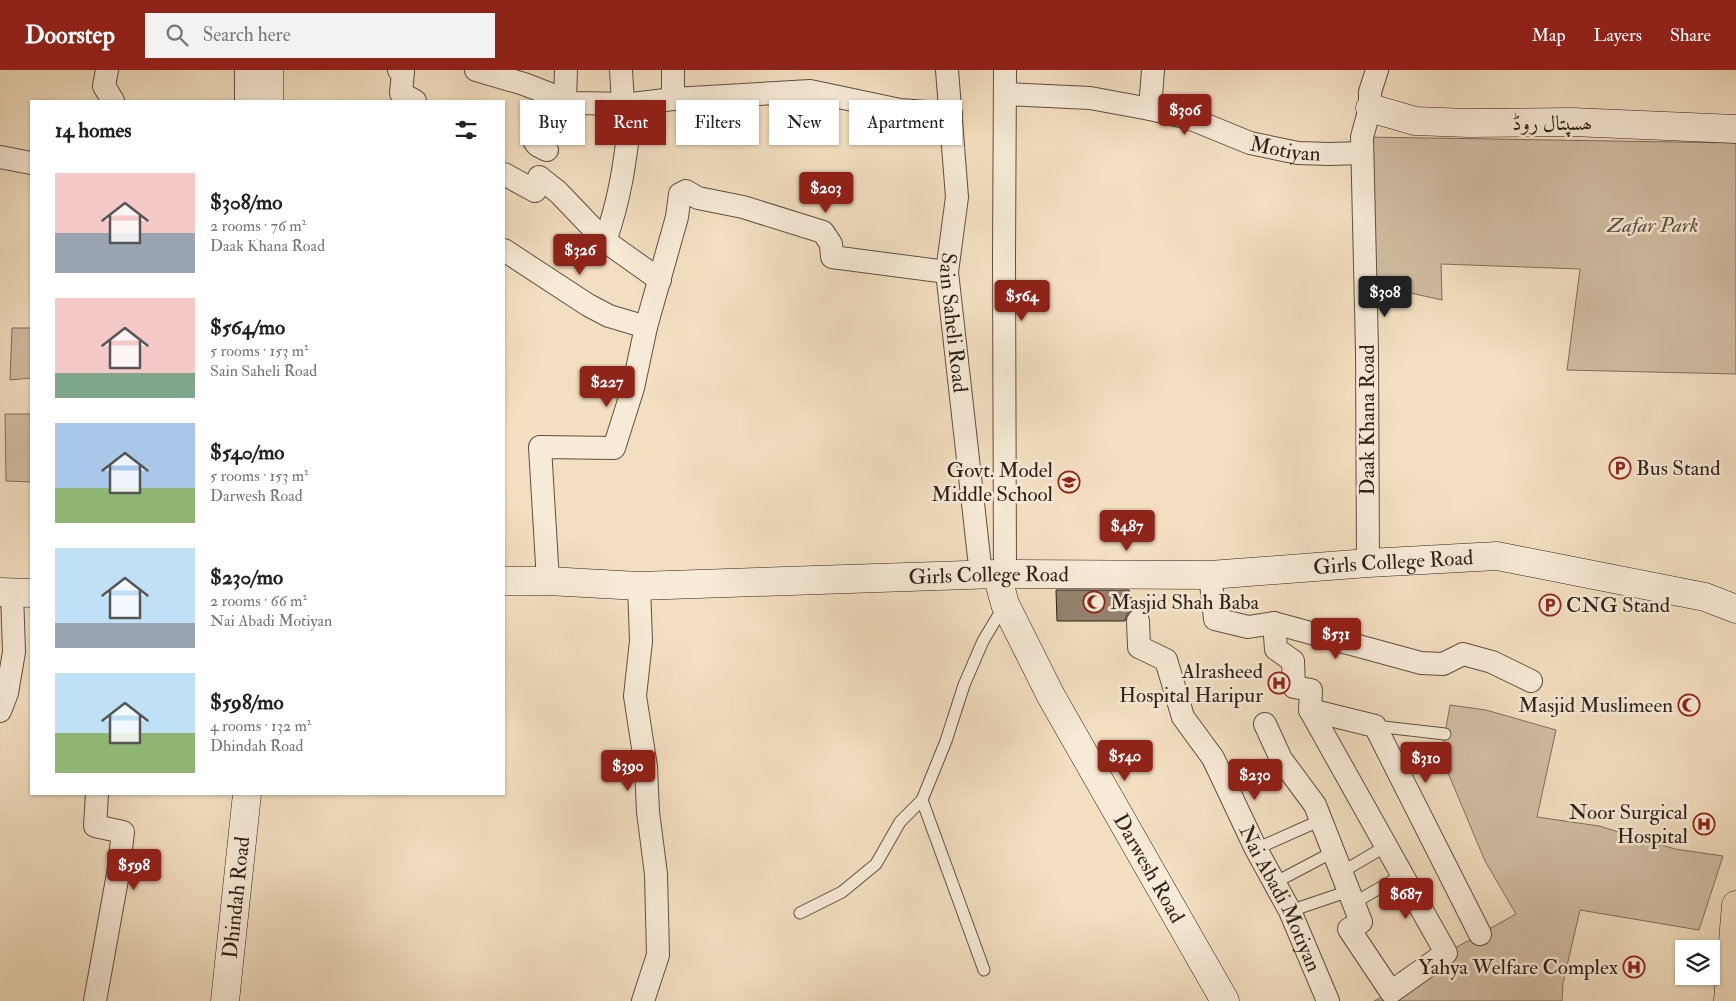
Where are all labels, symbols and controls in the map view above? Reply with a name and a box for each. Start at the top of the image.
search box [145,13,495,58]
text: Doorstep [25,20,115,51]
icon: search [163,21,191,49]
text: Search here [203,23,291,47]
text: Map [1532,24,1566,47]
text: Layers [1594,24,1642,47]
text: Share [1670,24,1711,47]
pin: $306 [1155,93,1215,136]
chip: Buy [520,100,585,145]
chip: Rent [595,100,666,145]
chip: Filters [676,100,759,145]
chip: New [769,100,839,145]
chip: Apartment [849,100,962,145]
text: $306 [1169,100,1201,120]
street label: ھسپتال روڈ [1512,110,1592,138]
icon: filters [452,116,480,144]
text: 14 homes [55,117,132,144]
street label: Motiyan [1248,130,1321,168]
pin: $203 [796,172,856,214]
text: $203 [810,178,842,198]
text: $308/mo [210,189,282,216]
icon: home [95,193,155,253]
park label: Zafar Park [1607,212,1698,239]
text: 2 rooms · 76 m² [210,216,306,236]
pin: $326 [550,234,610,276]
text: Daak Khana Road [210,236,325,256]
text: $326 [564,240,596,260]
street label: Sain Saheli Road [933,251,974,395]
pin: $308 [1355,276,1415,318]
pin: $564 [992,280,1052,322]
text: $308 [1370,282,1400,302]
text: $564 [1006,286,1038,306]
text: $564/mo [210,314,285,341]
icon: home [95,318,155,378]
text: 5 rooms · 153 m² [210,341,309,361]
street label: Daak Khana Road [1354,344,1381,495]
text: Sain Saheli Road [210,361,317,381]
pin: $227 [577,366,637,408]
text: $227 [591,372,623,392]
text: $540/mo [210,439,284,466]
icon: home [95,443,155,503]
place label: Bus Stand [1636,455,1721,482]
parking icon: Bus Stand [1608,456,1632,480]
place label: Govt. Model Middle School [931,457,1054,508]
text: 5 rooms · 153 m² [210,466,309,486]
school or university icon: Govt. Model Middle School [1057,470,1081,494]
text: Darwesh Road [210,486,303,506]
pin: $487 [1097,510,1157,552]
text: $487 [1111,516,1143,536]
street label: Girls College Road [1312,544,1475,581]
street label: Girls College Road [908,561,1070,591]
text: $230/mo [210,564,283,591]
icon: home [95,568,155,628]
place label: Masjid Shah Baba [1110,589,1260,616]
mosque icon: Masjid Shah Baba [1082,590,1106,614]
text: 2 rooms · 66 m² [210,591,307,611]
place label: CNG Stand [1566,592,1671,619]
parking icon: CNG Stand [1538,593,1562,617]
text: Nai Abadi Motiyan [210,611,332,631]
pin: $531 [1306,618,1366,660]
text: $531 [1322,624,1350,644]
place label: Alrasheed Hospital Haripur [1119,658,1264,709]
hospital icon: Alrasheed Hospital Haripur [1267,671,1291,695]
text: $598/mo [210,689,284,716]
place label: Masjid Muslimeen [1518,692,1673,719]
icon: home [95,693,155,753]
mosque icon: Masjid Muslimeen [1677,693,1701,717]
text: 4 rooms · 132 m² [210,716,311,736]
text: Dhindah Road [210,736,303,756]
pin: $540 [1095,740,1155,782]
pin: $310 [1396,742,1456,784]
text: $540 [1109,746,1141,766]
text: $310 [1411,748,1441,768]
pin: $390 [598,750,658,792]
text: $390 [612,756,644,776]
pin: $230 [1225,758,1285,801]
text: $230 [1239,765,1271,785]
place label: Noor Surgical Hospital [1569,799,1689,850]
street label: Darwesh Road [1107,809,1191,928]
hospital icon: Noor Surgical Hospital [1692,812,1716,836]
street label: Nai Abadi Motiyan [1233,821,1327,976]
street label: Dhindah Road [217,835,256,960]
pin: $598 [104,848,164,891]
text: $598 [118,855,150,875]
pin: $687 [1376,878,1436,920]
text: $687 [1390,884,1422,904]
map controls [1675,940,1720,985]
button: layers [1675,940,1720,985]
place label: Yahya Welfare Complex [1418,954,1619,981]
hospital icon: Yahya Welfare Complex [1622,955,1646,979]

